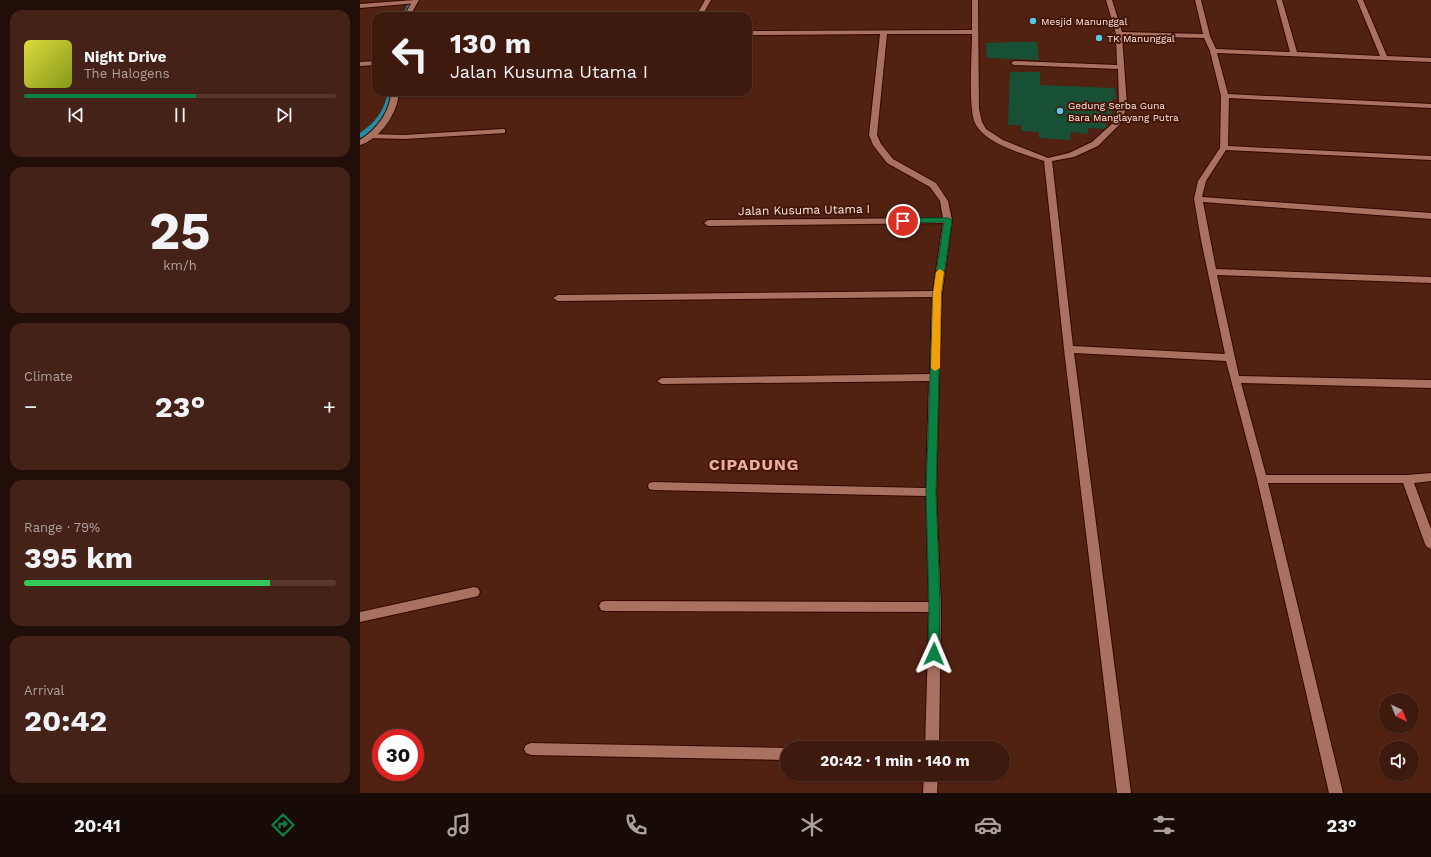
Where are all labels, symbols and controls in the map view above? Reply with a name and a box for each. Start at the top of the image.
marker: Mesjid Manunggal [1028,16,1038,26]
place label: Mesjid Manunggal [1041,16,1128,27]
text: 130 m [450,27,531,60]
icon: left [384,28,436,80]
marker: TK Manunggal [1094,33,1104,43]
place label: TK Manunggal [1107,33,1175,44]
text: Night Drive [84,48,167,66]
text: Jalan Kusuma Utama I [450,61,648,82]
text: The Halogens [84,66,170,81]
place label: Gedung Serba Guna Bara Manglayang Putra [1068,100,1179,123]
icon: previous [65,104,87,126]
icon: pause [169,104,191,126]
icon: next [273,104,295,126]
marker: Gedung Serba Guna Bara Manglayang Putra [1055,106,1065,116]
text: 25 [149,201,211,262]
street label: Jalan Kusuma Utama I [738,202,870,218]
pin [886,204,920,238]
icon: arrive [892,210,914,232]
text: km/h [163,258,197,273]
text: Climate [24,369,73,384]
text: 23° [155,389,205,424]
text: − [24,394,37,419]
text: + [323,394,336,419]
district label: CIPADUNG [709,455,799,474]
text: Range · 79% [24,520,100,535]
text: 395 km [24,540,133,575]
position arrow [913,633,955,675]
text: Arrival [24,683,65,698]
north arrow [1379,693,1419,733]
map controls [1379,693,1419,781]
text: 20:42 [24,703,107,738]
speed limit sign: 30 [372,729,424,781]
button: sound [1379,741,1419,781]
text: 20:42 · 1 min · 140 m [820,752,970,770]
icon: directions [269,811,297,839]
icon: music [445,811,473,839]
icon: phone [622,811,650,839]
icon: climate [798,811,826,839]
icon: car [974,811,1002,839]
icon: filters [1150,811,1178,839]
text: 20:41 [74,815,121,836]
text: 23° [1326,815,1357,836]

